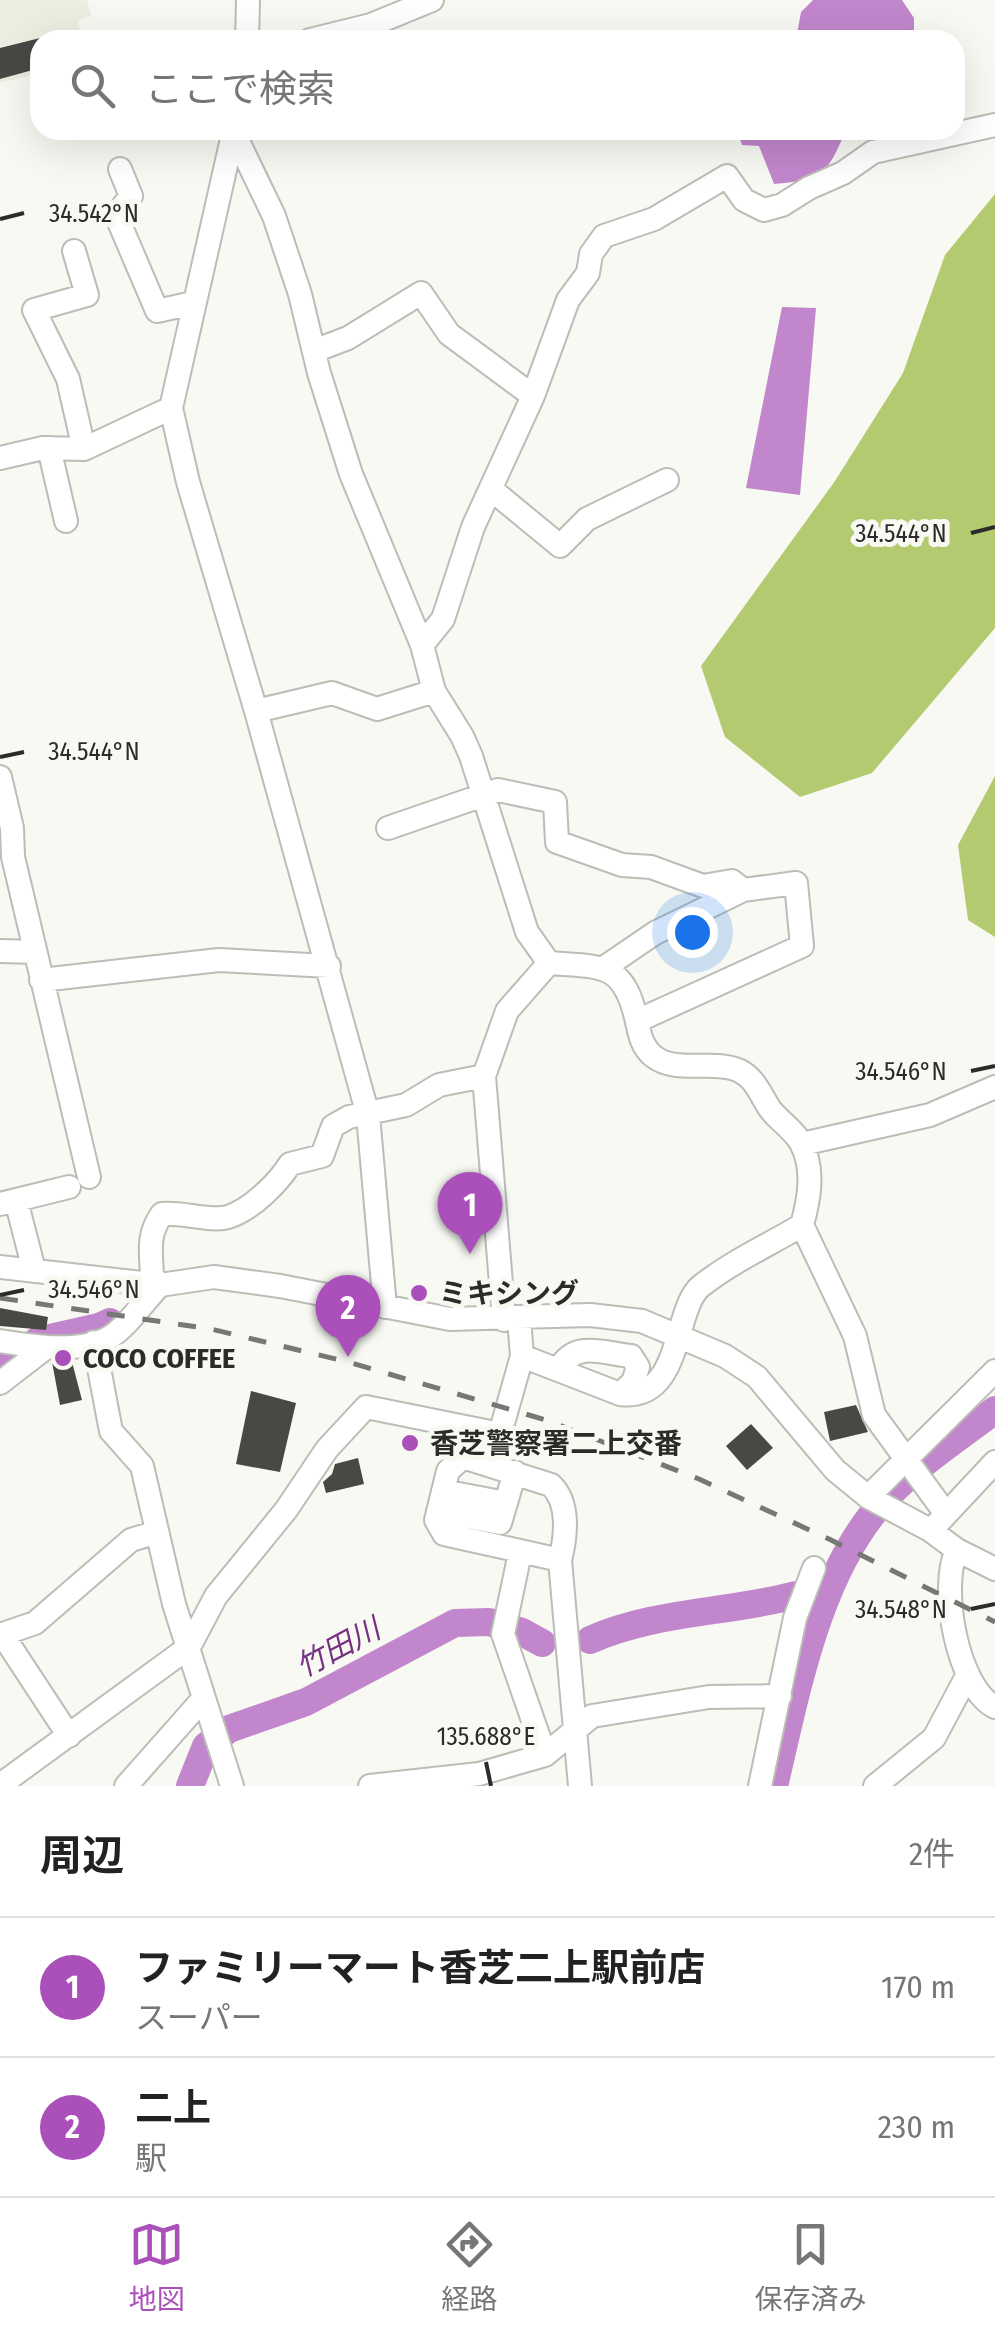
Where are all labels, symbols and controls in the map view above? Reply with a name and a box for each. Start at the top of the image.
search box [30,30,965,140]
icon: search [65,58,120,113]
text: ここで検索 [145,66,335,112]
text: 34.542°N [49,199,139,229]
text: 34.544°N [855,519,947,549]
text: 34.544°N [48,737,140,767]
your location [667,907,718,958]
text: 34.546°N [855,1057,947,1087]
pin: 1 [438,1172,502,1254]
pin: 2 [316,1274,380,1357]
text: 34.546°N [48,1275,140,1305]
place label: ミキシング [439,1277,579,1310]
marker: ミキシング [408,1282,430,1304]
place label: COCO COFFEE [83,1342,235,1375]
marker: COCO COFFEE [52,1347,74,1369]
place label: 香芝警察署二上交番 [430,1427,682,1460]
marker: 香芝警察署二上交番 [399,1432,421,1454]
text: 34.548°N [855,1595,947,1625]
water label: 竹田川 [290,1610,389,1685]
text: 135.688°E [437,1722,535,1752]
text: 周辺 [40,1831,124,1881]
text: 2件 [909,1835,955,1873]
text: ファミリーマート香芝二上駅前店 [135,1945,705,1991]
text: 1 [66,1968,79,2006]
text: 170 m [881,1968,955,2006]
text: スーパー [135,1999,263,2037]
text: 二上 [135,2085,211,2131]
text: 2 [65,2108,80,2146]
text: 230 m [878,2108,955,2146]
text: 駅 [135,2139,167,2177]
tab: 地図 [128,2217,185,2317]
tab: 経路 [441,2217,498,2317]
tab: 保存済み [754,2217,867,2317]

